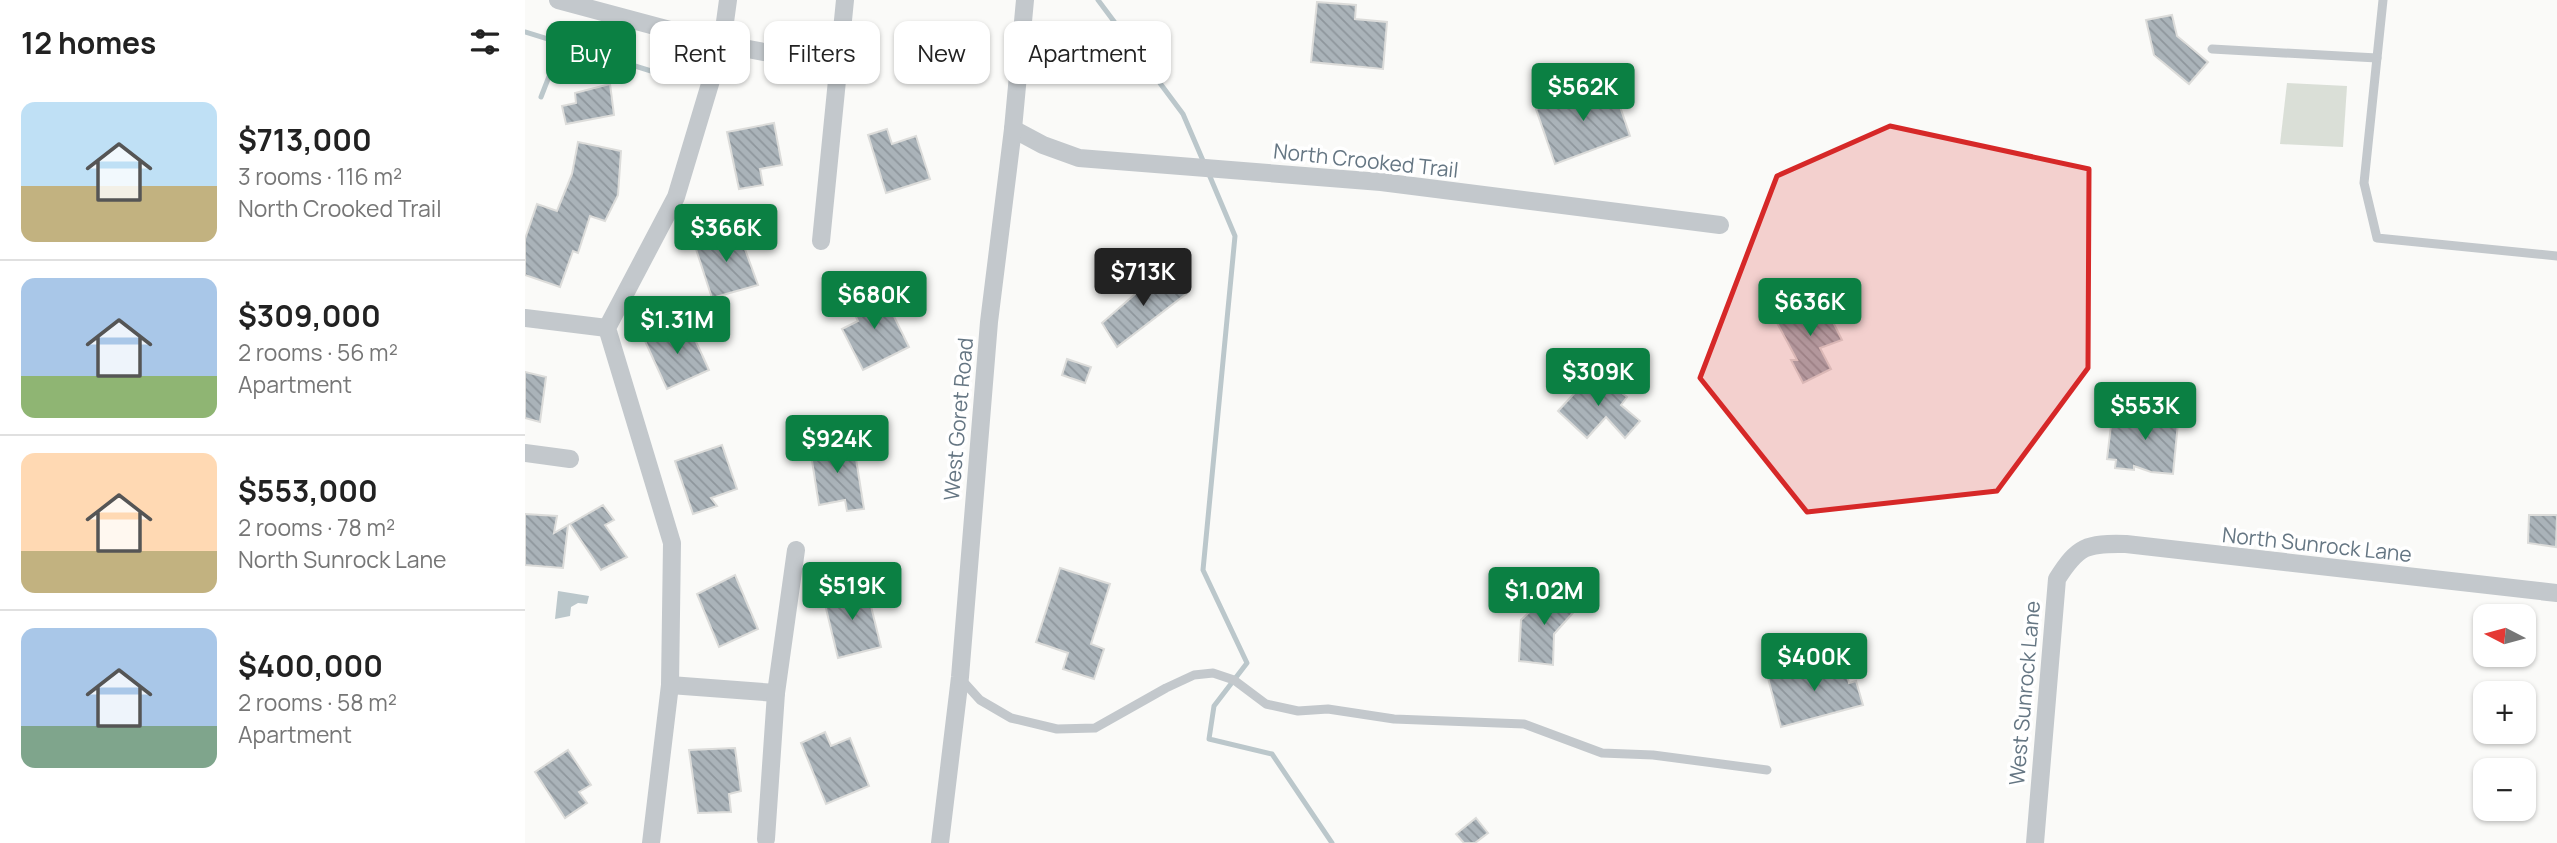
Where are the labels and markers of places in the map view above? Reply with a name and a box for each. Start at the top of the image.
pin: $562K [1534,64,1632,123]
pin: $366K [677,204,775,264]
pin: $713K [1094,248,1192,308]
pin: $680K [825,272,923,331]
pin: $636K [1761,278,1859,338]
pin: $1.31M [620,296,734,356]
pin: $309K [1549,348,1647,408]
pin: $553K [2096,382,2194,442]
pin: $924K [788,416,886,475]
pin: $519K [803,562,901,622]
pin: $1.02M [1487,568,1601,627]
pin: $400K [1765,634,1863,693]

